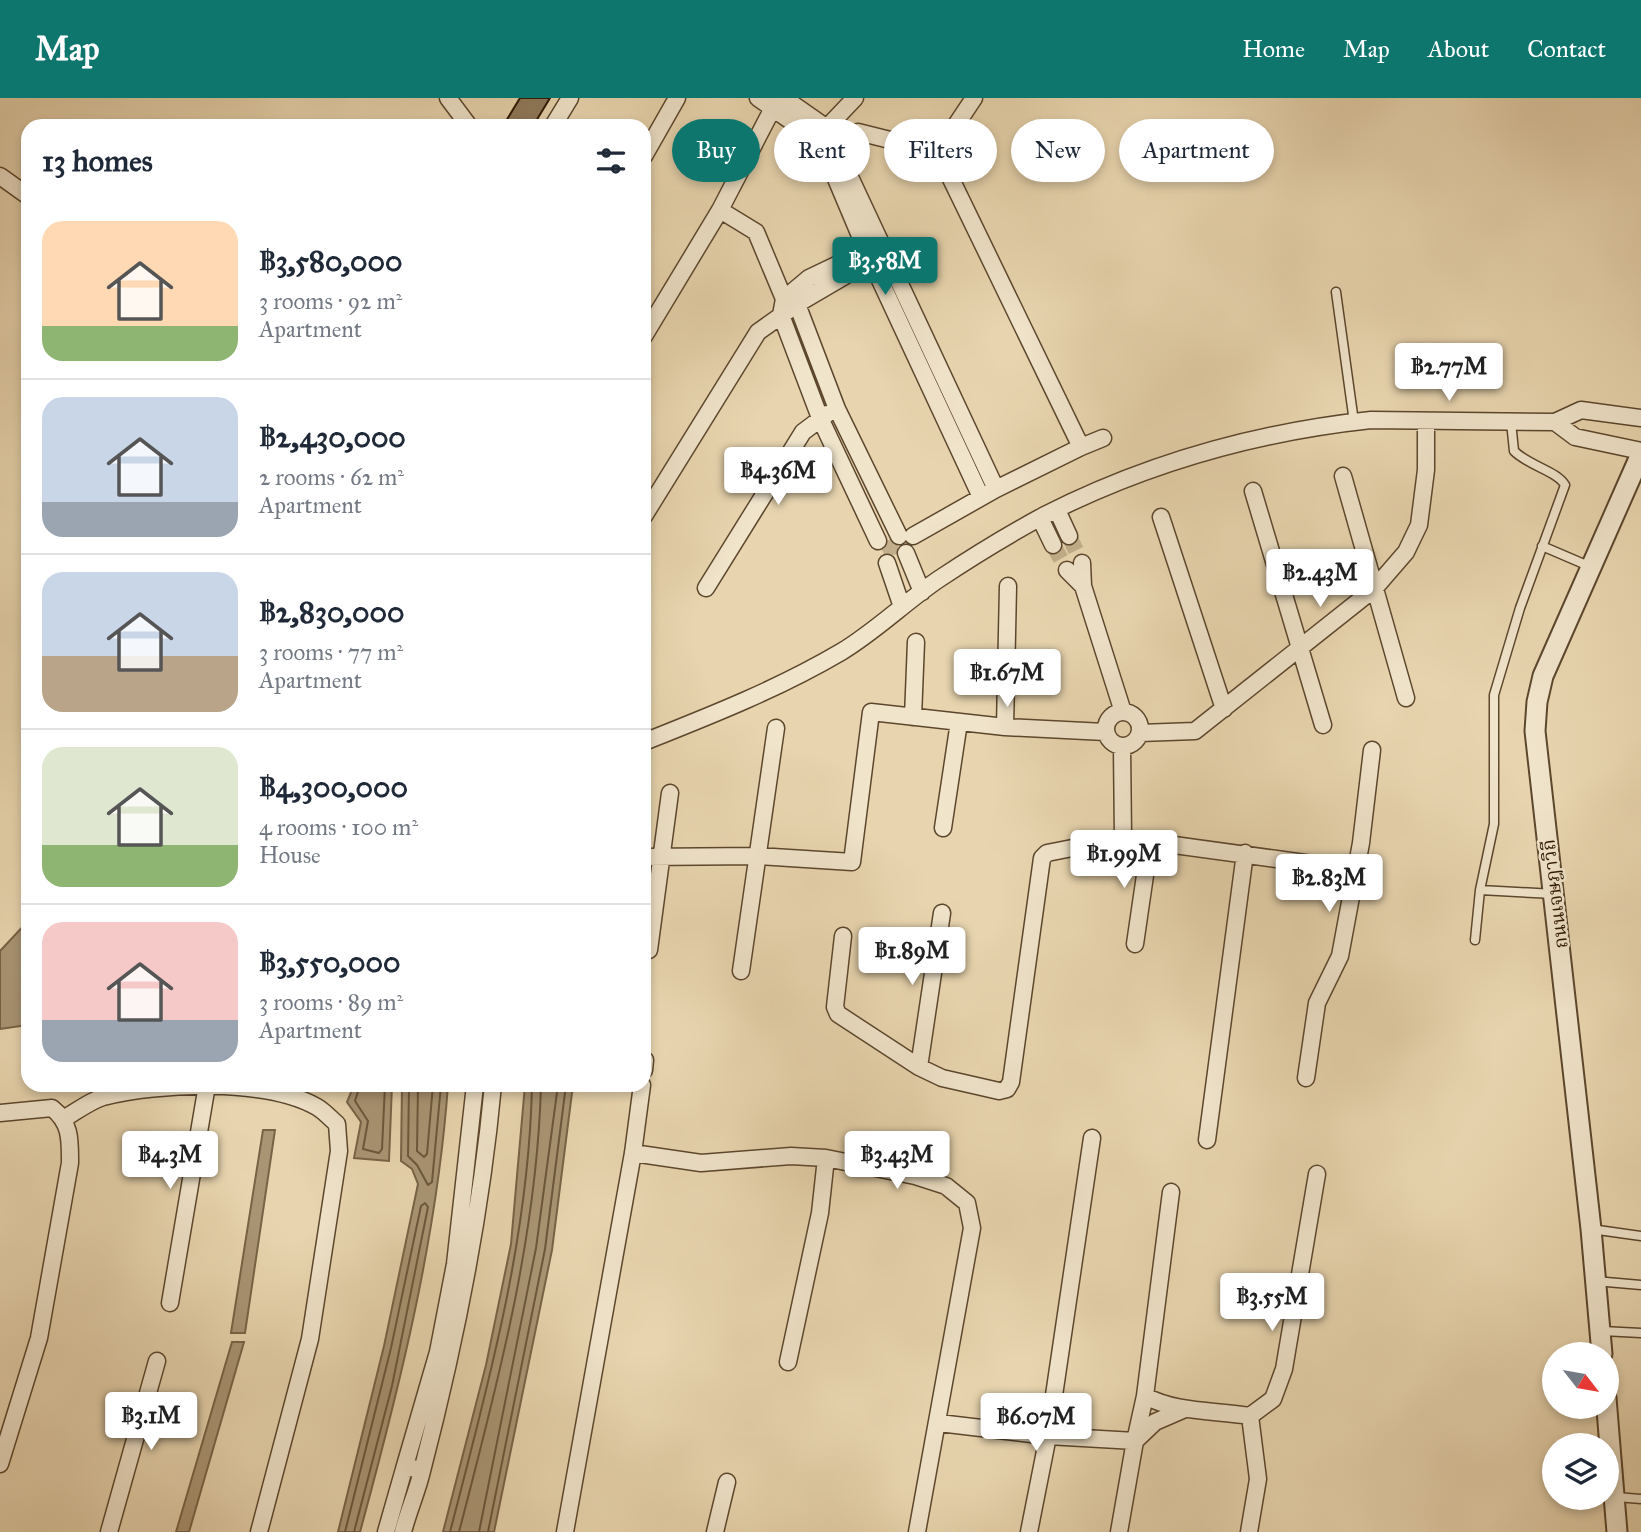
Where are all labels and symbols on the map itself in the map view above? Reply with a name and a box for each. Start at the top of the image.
pin: ฿3.58M [828,238,942,297]
pin: ฿2.77M [1392,344,1506,403]
pin: ฿4.36M [721,448,835,507]
pin: ฿2.43M [1263,550,1377,609]
pin: ฿1.67M [950,650,1064,709]
pin: ฿1.99M [1067,830,1181,890]
street label: ถนนเจษฎาวิถี [1536,838,1573,950]
pin: ฿2.83M [1272,854,1386,914]
pin: ฿1.89M [855,928,969,987]
pin: ฿4.3M [121,1132,219,1191]
pin: ฿3.43M [840,1132,954,1191]
pin: ฿3.55M [1215,1274,1329,1333]
north arrow [1542,1342,1619,1419]
pin: ฿3.1M [102,1392,200,1452]
pin: ฿6.07M [979,1394,1093,1453]

